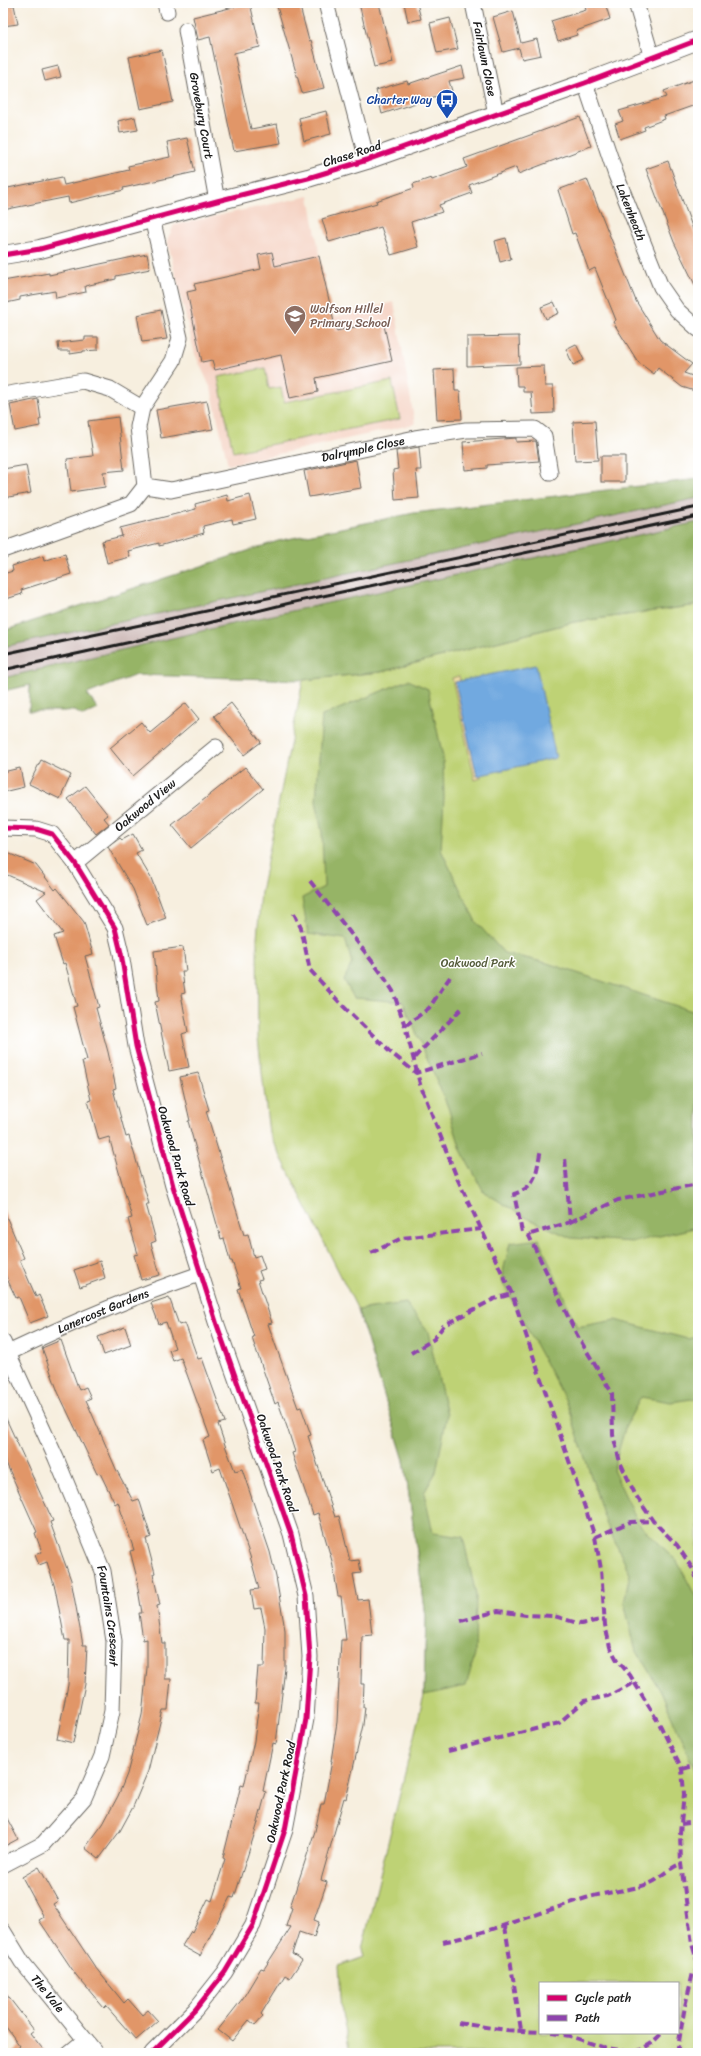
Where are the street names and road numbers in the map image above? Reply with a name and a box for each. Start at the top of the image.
street label: Fairlawn Close [466,19,503,98]
street label: Grovebury Court [183,71,220,161]
street label: Chase Road [320,134,385,174]
street label: Lakenheath [609,180,652,244]
street label: Dalrymple Close [319,429,407,469]
street label: Oakwood View [109,772,182,837]
street label: Oakwood Park Road [151,1103,201,1209]
street label: Lanercost Gardens [54,1282,152,1340]
street label: Oakwood Park Road [250,1411,304,1516]
street label: Fountains Crescent [91,1561,125,1668]
street label: Oakwood Park Road [259,1738,303,1845]
street label: The Vale [25,1969,70,2018]

